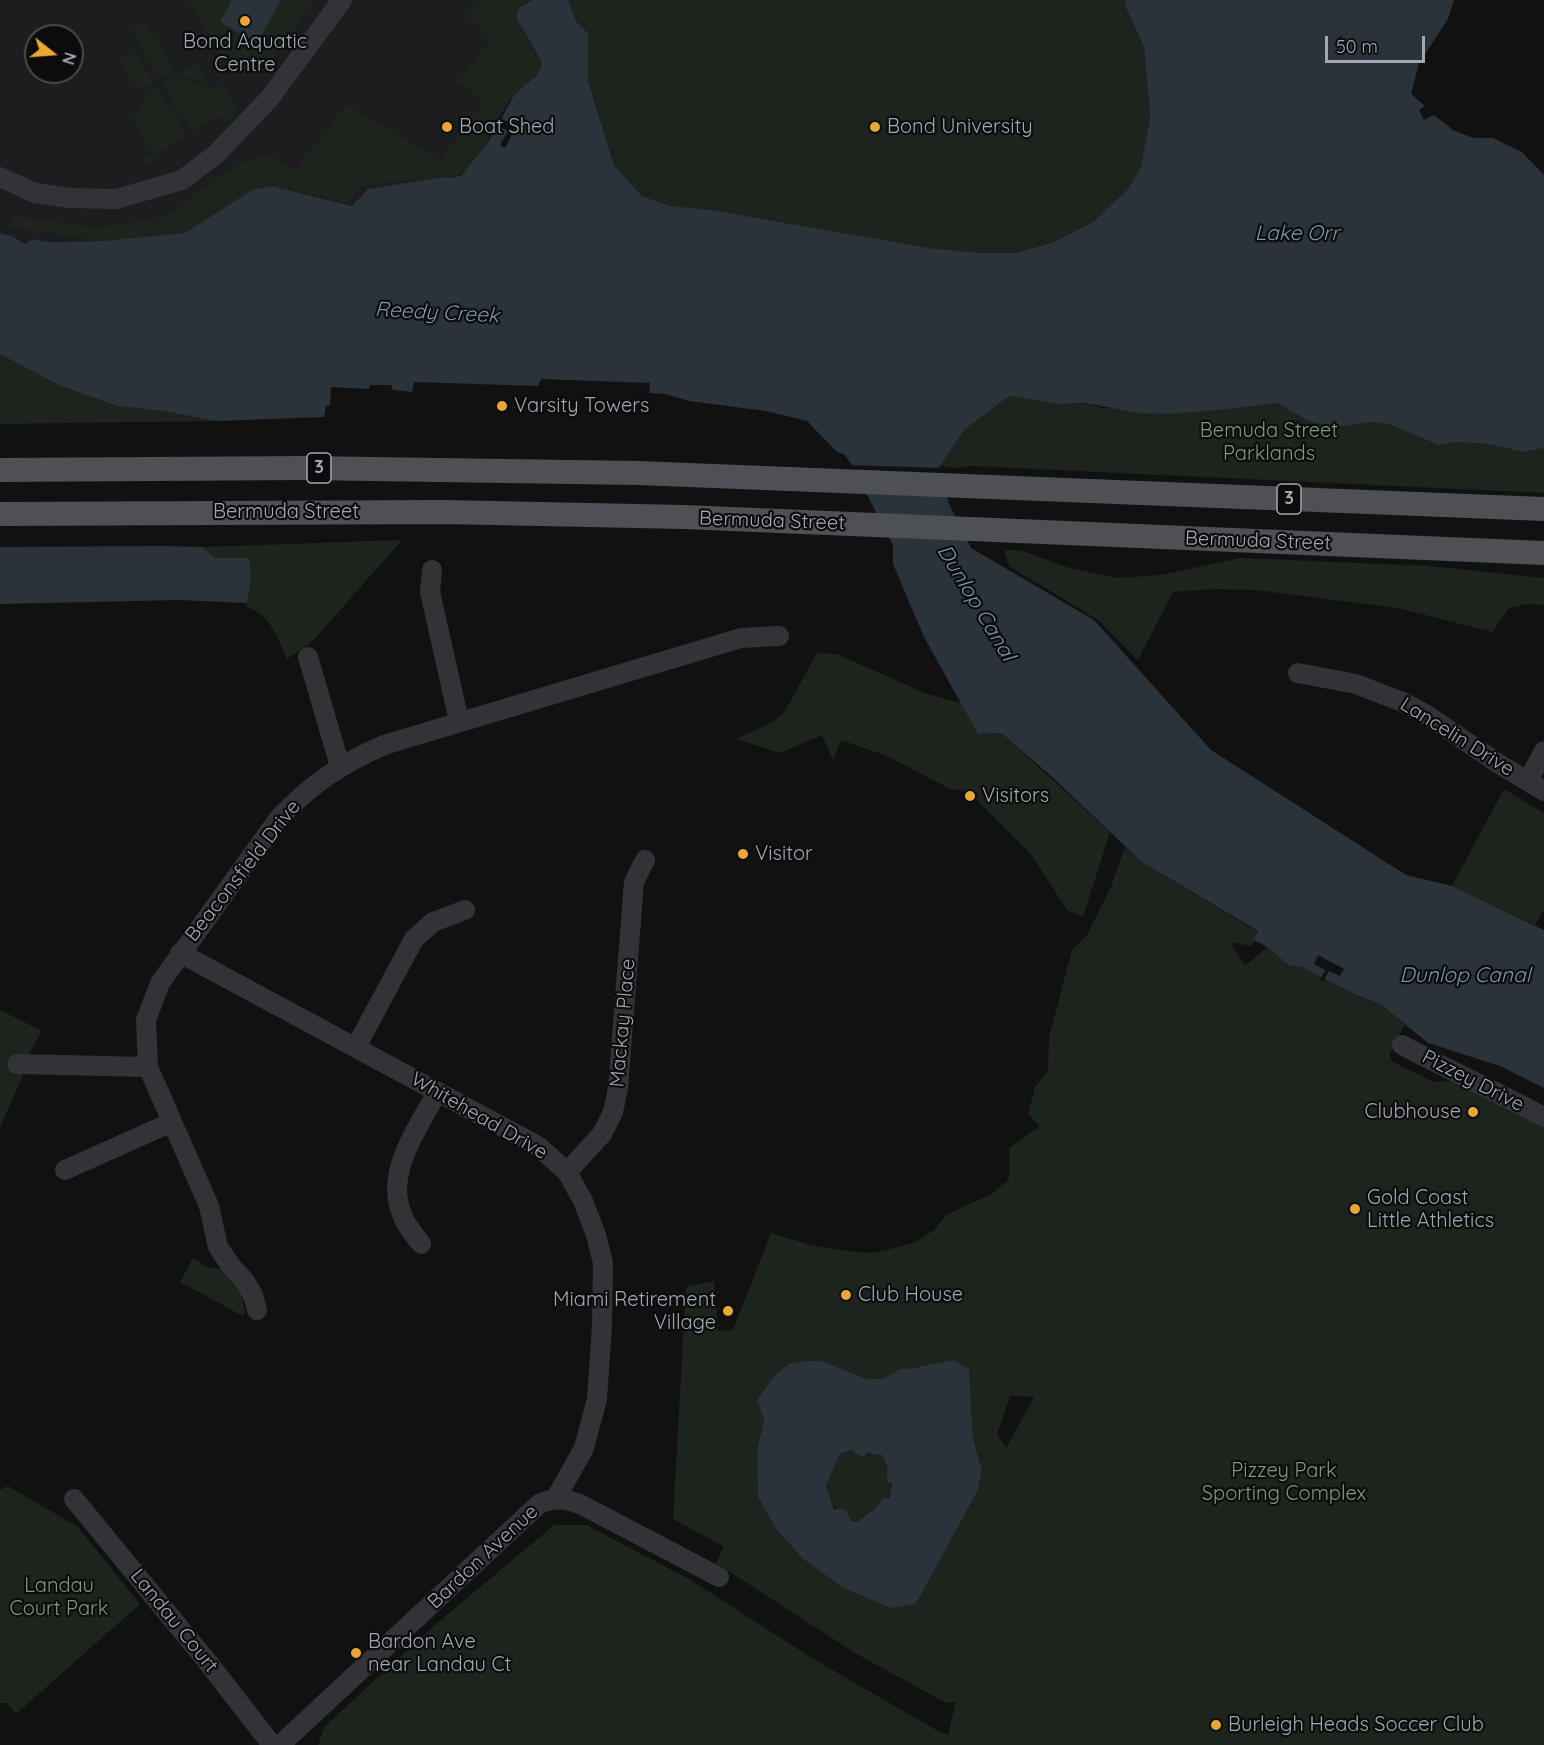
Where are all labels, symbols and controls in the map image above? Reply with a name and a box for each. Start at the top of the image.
marker: Bond Aquatic Centre [238,14,252,28]
north arrow [24,24,84,84]
scale bar [1328,24,1428,62]
place label: Bond Aquatic Centre [183,30,307,77]
text: 50 m [1336,35,1378,58]
text: N [58,50,81,67]
place label: Boat Shed [459,115,554,139]
place label: Bond University [887,115,1033,139]
marker: Boat Shed [440,120,454,134]
marker: Bond University [868,120,882,134]
water label: Lake Orr [1255,221,1339,247]
water label: Reedy Creek [374,297,500,329]
place label: Varsity Towers [514,394,649,418]
marker: Varsity Towers [495,399,509,413]
park label: Bemuda Street Parklands [1200,419,1338,466]
road number: 3 [307,453,331,483]
road number: 3 [1277,484,1301,514]
street label: Bermuda Street [213,500,359,524]
street label: Bermuda Street [699,506,845,536]
street label: Bermuda Street [1185,526,1331,556]
water label: Dunlop Canal [931,540,1021,666]
street label: Lancelin Drive [1396,692,1518,782]
place label: Visitors [982,784,1049,808]
marker: Visitors [963,789,977,803]
street label: Beaconsfield Drive [180,796,306,946]
place label: Visitor [755,842,813,866]
marker: Visitor [736,847,750,861]
street label: Mackay Place [605,958,641,1088]
water label: Dunlop Canal [1399,963,1531,989]
street label: Pizzey Drive [1418,1045,1528,1117]
street label: Whitehead Drive [407,1067,551,1165]
place label: Clubhouse [1364,1100,1461,1124]
marker: Clubhouse [1466,1105,1480,1119]
place label: Gold Coast Little Athletics [1367,1186,1494,1233]
marker: Gold Coast Little Athletics [1348,1202,1362,1216]
place label: Club House [858,1283,963,1307]
place label: Miami Retirement Village [553,1288,716,1335]
marker: Club House [839,1288,853,1302]
marker: Miami Retirement Village [721,1304,735,1318]
park label: Pizzey Park Sporting Complex [1202,1459,1366,1506]
street label: Bardon Avenue [423,1500,543,1614]
street label: Landau Court [125,1564,223,1678]
park label: Landau Court Park [10,1574,108,1621]
place label: Bardon Ave near Landau Ct [368,1630,511,1677]
marker: Bardon Ave near Landau Ct [349,1646,363,1660]
place label: Burleigh Heads Soccer Club [1228,1713,1484,1737]
marker: Burleigh Heads Soccer Club [1209,1718,1223,1732]

